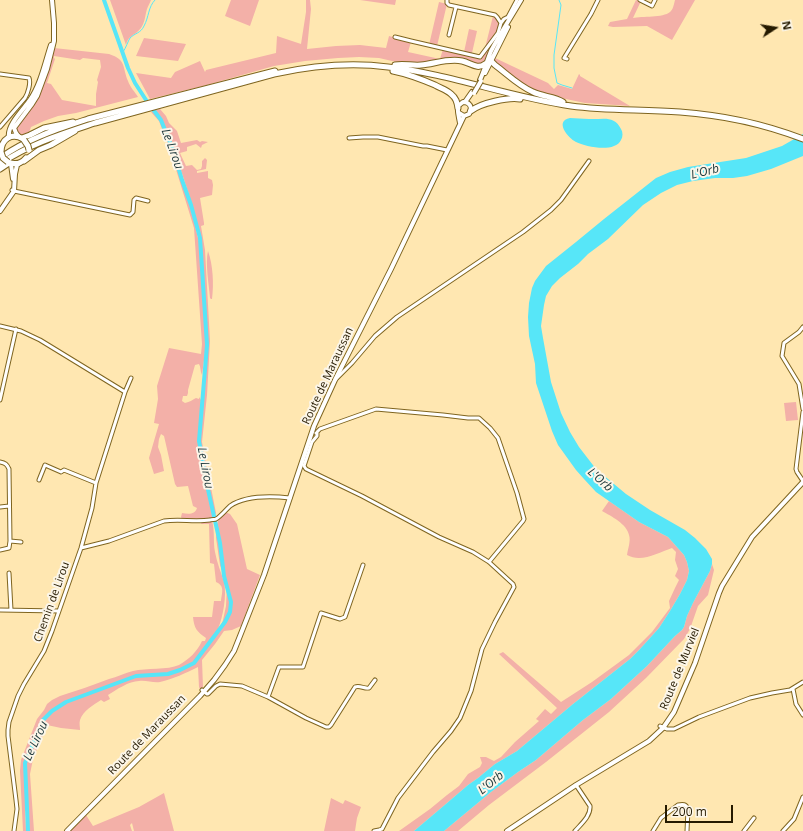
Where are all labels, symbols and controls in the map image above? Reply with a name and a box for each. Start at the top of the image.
north arrow [755,8,795,48]
text: N [779,19,795,31]
water label: Le Lirou [158,127,186,171]
water label: L'Orb [689,162,721,182]
street label: Route de Maraussan [300,325,356,427]
water label: Le Lirou [194,446,216,490]
water label: L'Orb [585,465,615,495]
street label: Chemin de Lirou [31,560,73,644]
street label: Route de Murviel [658,626,702,712]
street label: Route de Maraussan [106,692,188,778]
water label: Le Lirou [21,719,51,763]
water label: L'Orb [475,768,507,798]
scale bar [667,797,735,823]
text: 200 m [672,803,707,820]

